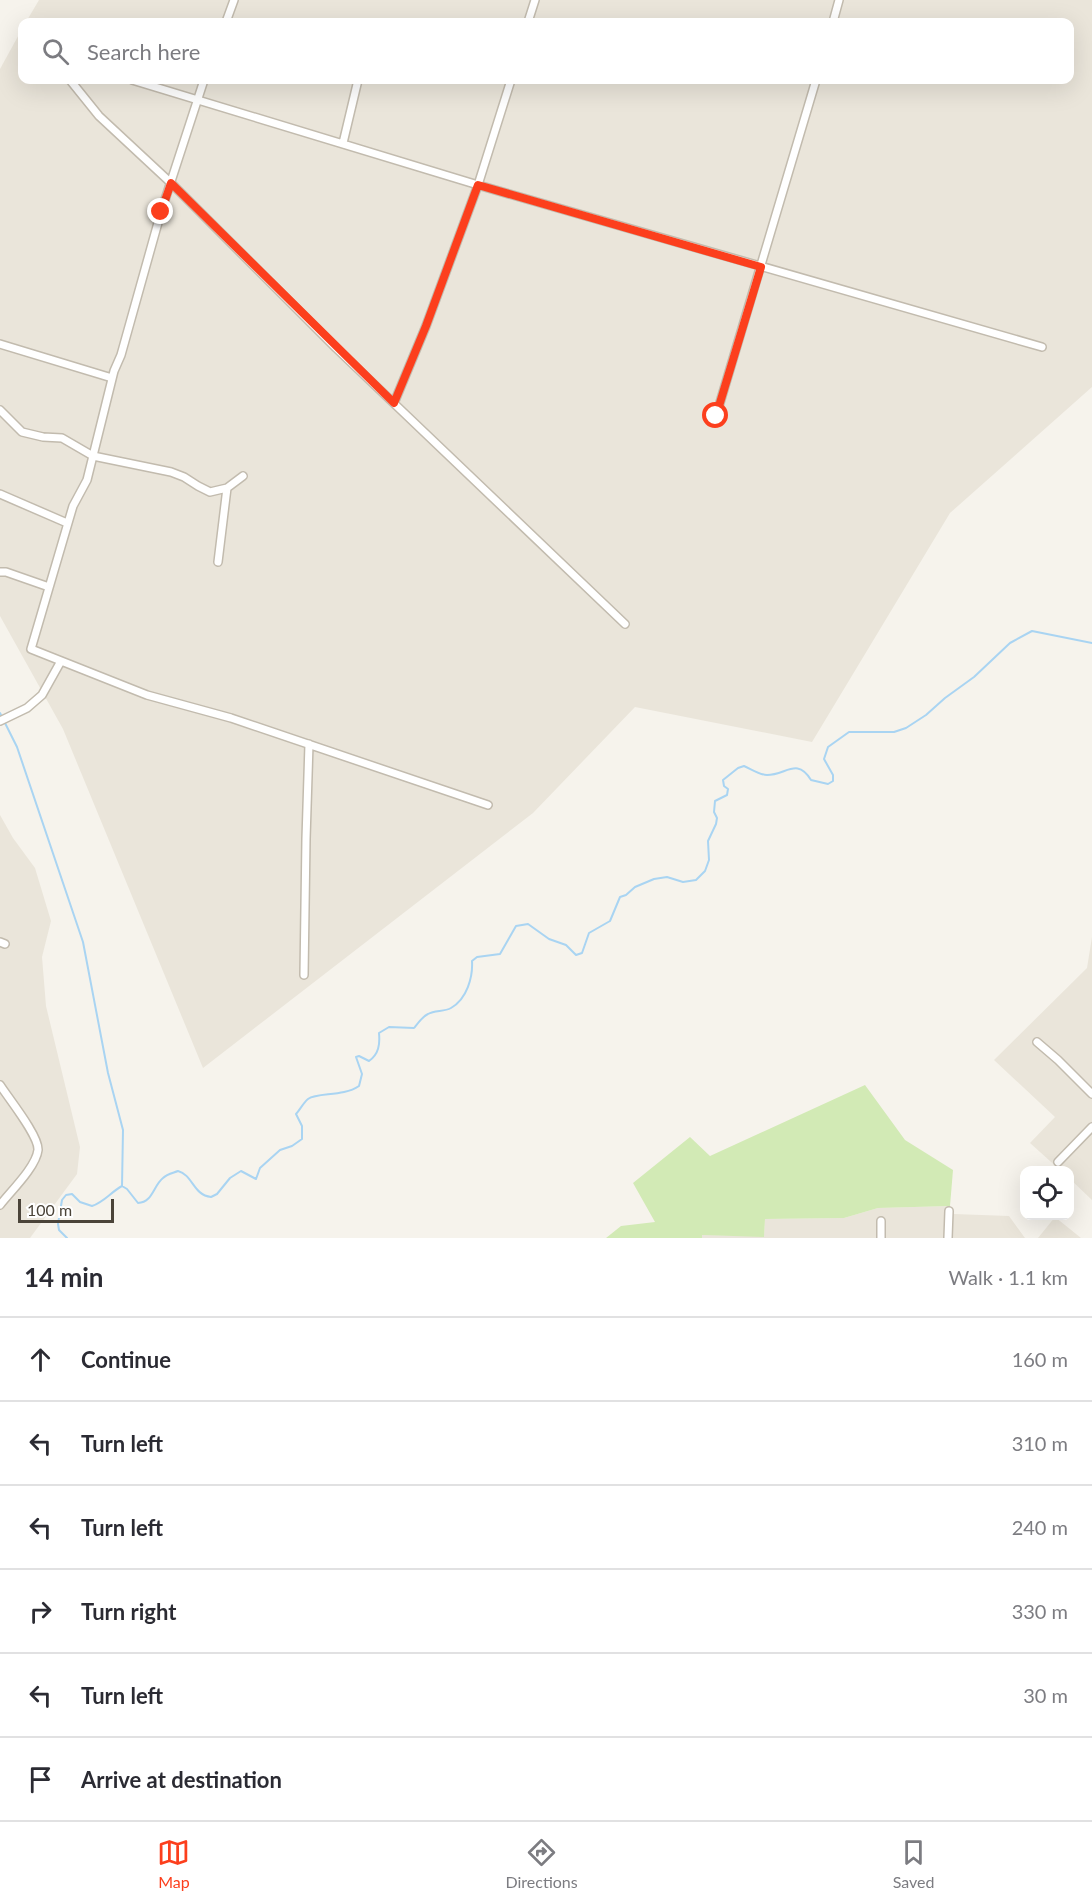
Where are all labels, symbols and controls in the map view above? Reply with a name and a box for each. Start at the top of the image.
search box [18,18,1074,84]
icon: search [39,35,72,68]
text: Search here [87,38,200,65]
route end [147,198,173,224]
route start [702,402,728,428]
map controls [1020,1166,1074,1220]
button: locate [1020,1166,1074,1220]
scale bar [18,1196,114,1224]
text: 100 m [27,1200,72,1219]
text: 14 min [24,1261,104,1293]
text: Walk · 1.1 km [949,1265,1068,1289]
icon: ahead [24,1343,57,1376]
text: Continue [81,1346,171,1373]
text: 160 m [1012,1347,1068,1371]
icon: left [24,1427,57,1460]
text: Turn left [81,1430,163,1457]
text: 310 m [1012,1431,1068,1455]
icon: left [24,1511,57,1544]
text: Turn left [81,1514,163,1541]
text: 240 m [1012,1515,1068,1539]
icon: right [24,1595,57,1628]
text: Turn right [81,1598,176,1625]
text: 330 m [1012,1599,1068,1623]
icon: left [24,1679,57,1712]
text: Turn left [81,1682,163,1709]
text: 30 m [1023,1683,1068,1707]
icon: arrive [24,1763,57,1796]
text: Arrive at destination [81,1766,282,1793]
tab: Map [157,1836,190,1891]
tab: Directions [505,1836,578,1891]
tab: Saved [893,1836,934,1891]

